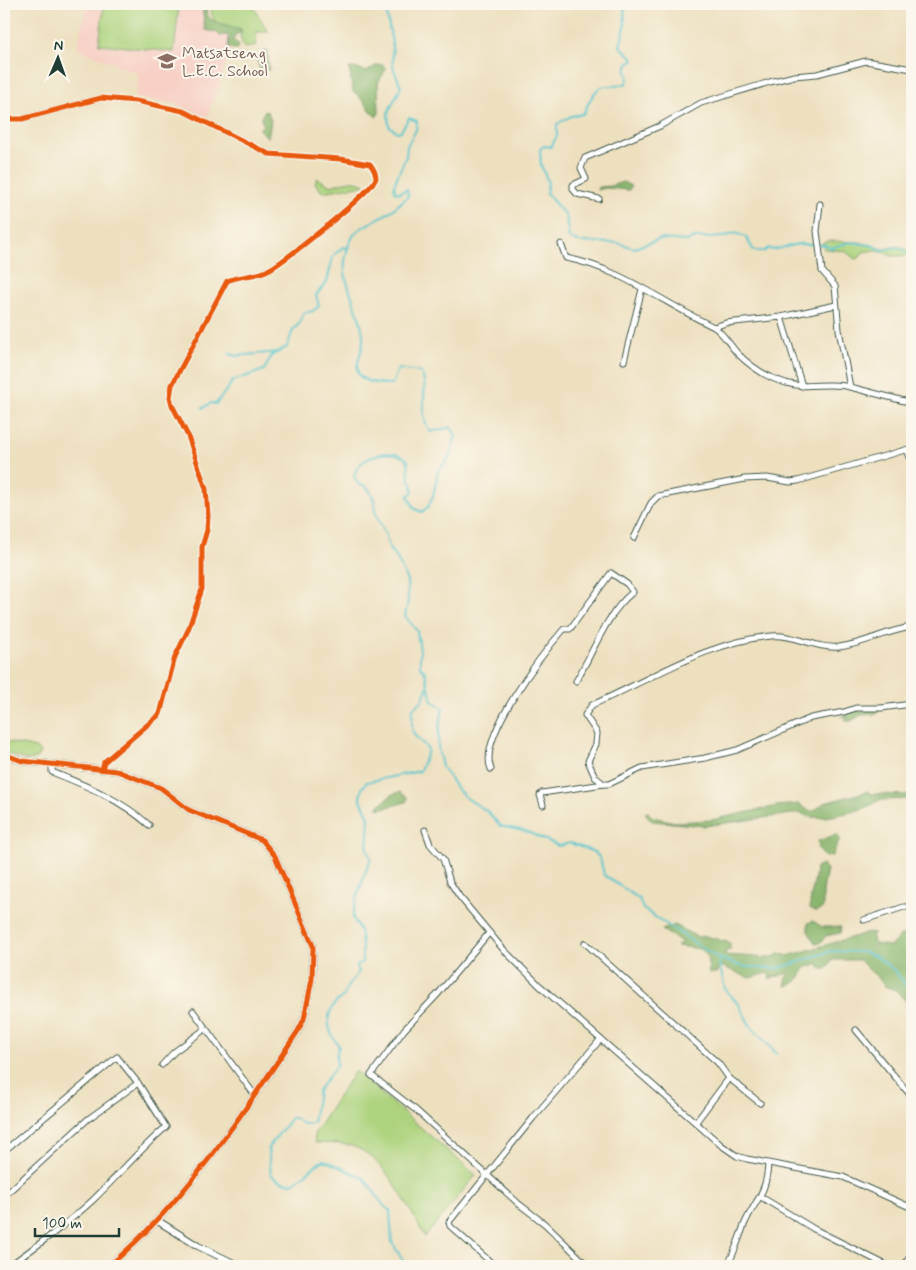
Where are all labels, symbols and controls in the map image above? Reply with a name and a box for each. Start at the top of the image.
north arrow [32,32,82,82]
text: N [53,37,63,55]
place label: Matsatseng L.E.C. School [182,43,268,82]
school or university icon: Matsatseng L.E.C. School [156,50,178,72]
scale bar [35,1205,119,1237]
text: 100 m [42,1214,82,1234]

